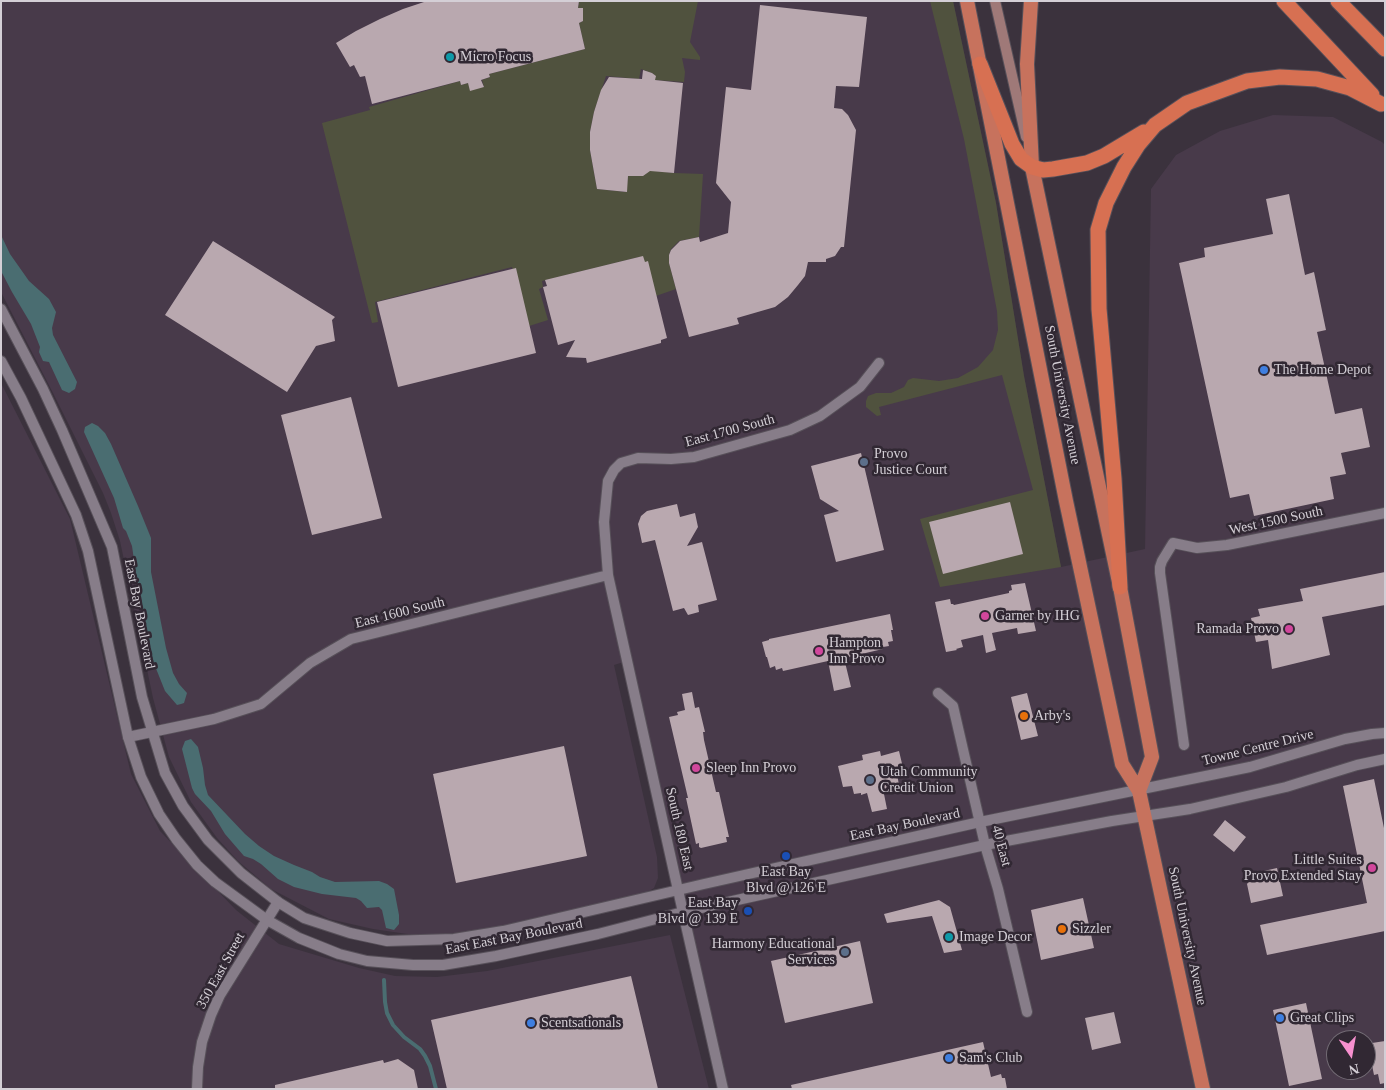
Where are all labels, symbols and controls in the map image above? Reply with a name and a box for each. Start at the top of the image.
place label: Micro Focus [460,49,531,65]
marker: Micro Focus [444,51,456,63]
street label: South University Avenue [1040,324,1084,466]
place label: The Home Depot [1274,362,1371,378]
marker: The Home Depot [1258,364,1270,376]
street label: East 1700 South [683,411,777,451]
place label: Provo Justice Court [874,446,947,478]
marker: Provo Justice Court [858,456,870,468]
street label: West 1500 South [1228,503,1324,539]
street label: East Bay Boulevard [120,557,158,671]
street label: East 1600 South [353,594,447,632]
place label: Garner by IHG [995,608,1080,624]
marker: Garner by IHG [979,610,991,622]
place label: Ramada Provo [1196,621,1279,637]
marker: Ramada Provo [1283,623,1295,635]
place label: Hampton Inn Provo [829,635,885,668]
marker: Hampton Inn Provo [813,645,825,657]
place label: Arby's [1034,708,1071,724]
marker: Arby's [1018,710,1030,722]
street label: Towne Centre Drive [1201,726,1315,770]
place label: Sleep Inn Provo [706,760,796,776]
marker: Sleep Inn Provo [690,762,702,774]
place label: Utah Community Credit Union [880,764,978,796]
marker: Utah Community Credit Union [864,774,876,786]
street label: South 180 East [661,786,697,872]
street label: East Bay Boulevard [848,805,962,845]
street label: 40 East [988,824,1014,868]
marker: East Bay Blvd @ 126 E [780,850,792,862]
place label: Little Suites Provo Extended Stay [1244,852,1362,884]
marker: Little Suites Provo Extended Stay [1366,862,1378,874]
place label: East Bay Blvd @ 126 E [746,864,826,896]
street label: South University Avenue [1164,865,1210,1007]
place label: East Bay Blvd @ 139 E [658,895,738,928]
marker: East Bay Blvd @ 139 E [742,905,754,917]
street label: East East Bay Boulevard [444,915,584,959]
place label: Sizzler [1072,921,1111,937]
marker: Sizzler [1056,923,1068,935]
place label: Image Decor [959,929,1032,945]
street label: 350 East Street [193,930,249,1012]
marker: Image Decor [943,931,955,943]
place label: Harmony Educational Services [712,936,835,969]
marker: Harmony Educational Services [839,946,851,958]
place label: Great Clips [1290,1010,1354,1026]
marker: Great Clips [1274,1012,1286,1024]
place label: Scentsationals [541,1015,621,1031]
marker: Scentsationals [525,1017,537,1029]
north arrow [1326,1030,1376,1080]
place label: Sam's Club [959,1050,1023,1066]
marker: Sam's Club [943,1052,955,1064]
text: N [1348,1061,1361,1078]

